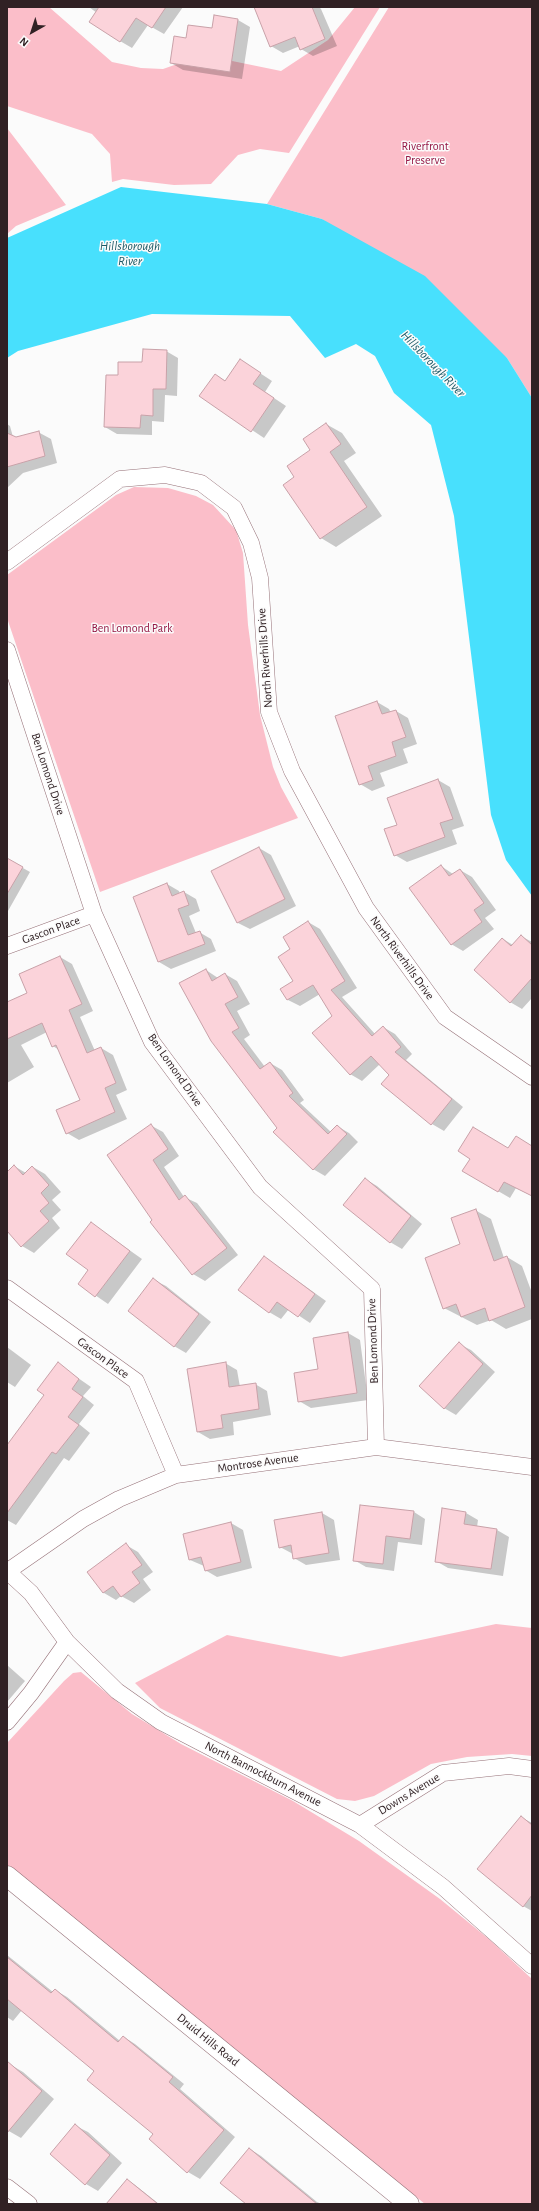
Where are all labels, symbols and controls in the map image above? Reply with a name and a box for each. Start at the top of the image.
north arrow [12,12,52,52]
text: N [18,35,31,48]
park label: Riverfront Preserve [401,139,449,167]
water label: Hillsborough River [100,238,160,269]
water label: Hillsborough River [397,328,469,400]
street label: North Riverhills Drive [254,608,276,708]
park label: Ben Lomond Park [91,621,173,635]
street label: Ben Lomond Drive [28,731,68,817]
street label: Gascon Place [20,913,82,947]
street label: North Riverhills Drive [367,913,437,1003]
street label: Ben Lomond Drive [145,1031,205,1109]
street label: Ben Lomond Drive [364,1298,382,1384]
street label: Gascon Place [74,1334,132,1382]
street label: Montrose Avenue [217,1450,299,1476]
street label: North Bannockburn Avenue [202,1738,324,1810]
street label: Downs Avenue [376,1770,442,1818]
street label: Druid Hills Road [174,2010,242,2070]

